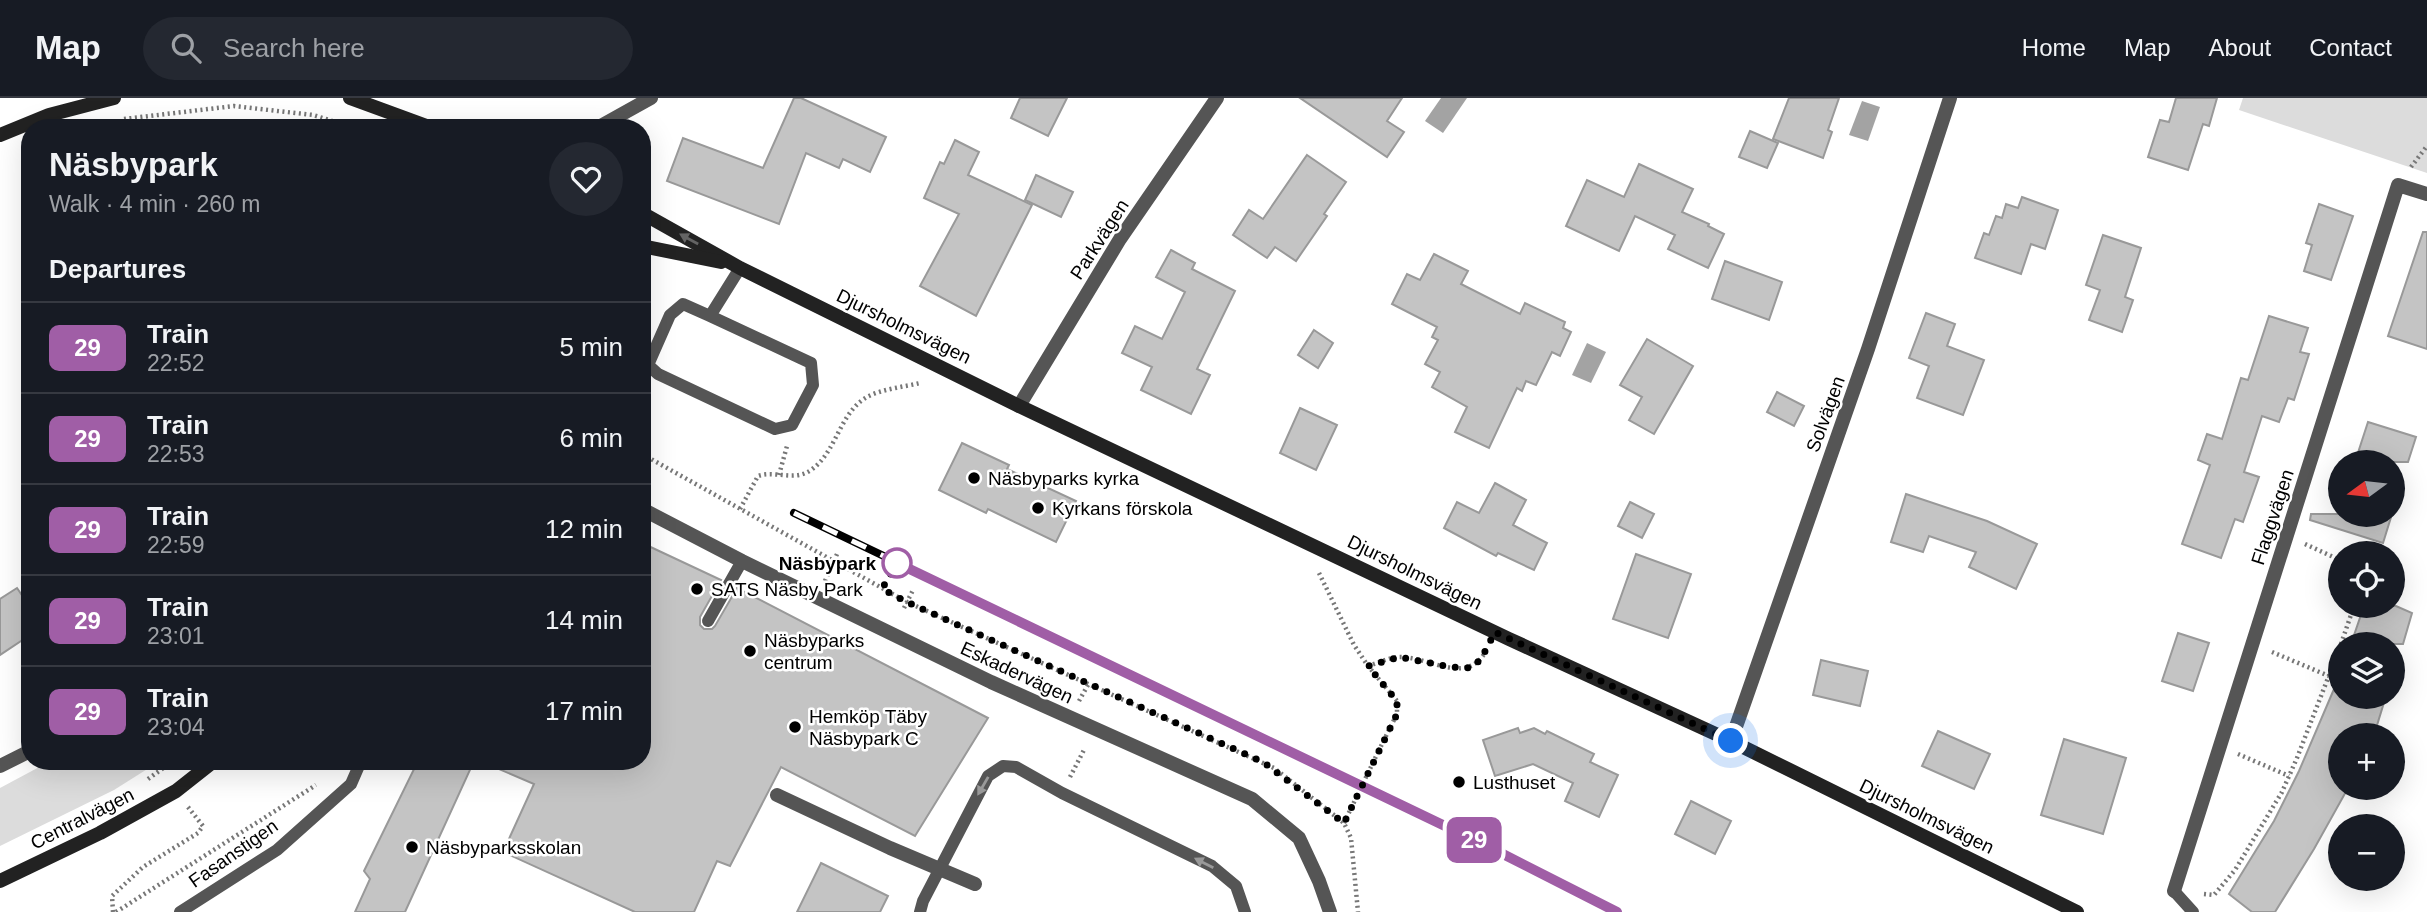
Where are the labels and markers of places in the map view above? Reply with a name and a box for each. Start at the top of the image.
place label: Näsbyparks kyrka [988,468,1139,489]
marker: Näsbyparks kyrka [966,470,982,486]
place label: Kyrkans förskola [1052,498,1193,519]
marker: Kyrkans förskola [1030,500,1046,516]
marker: Näsbypark [882,548,912,578]
place label: Näsbypark [779,553,876,574]
place label: SATS Näsby Park [711,579,863,600]
marker: SATS Näsby Park [689,581,705,597]
place label: Näsbyparks centrum [764,630,864,673]
marker: Näsbyparks centrum [742,643,758,659]
place label: Hemköp Täby Näsbypark C [809,706,927,749]
marker: Hemköp Täby Näsbypark C [787,719,803,735]
place label: Lusthuset [1473,772,1556,793]
marker: Lusthuset [1451,774,1467,790]
place label: Näsbyparksskolan [426,837,581,858]
marker: Näsbyparksskolan [404,839,420,855]

